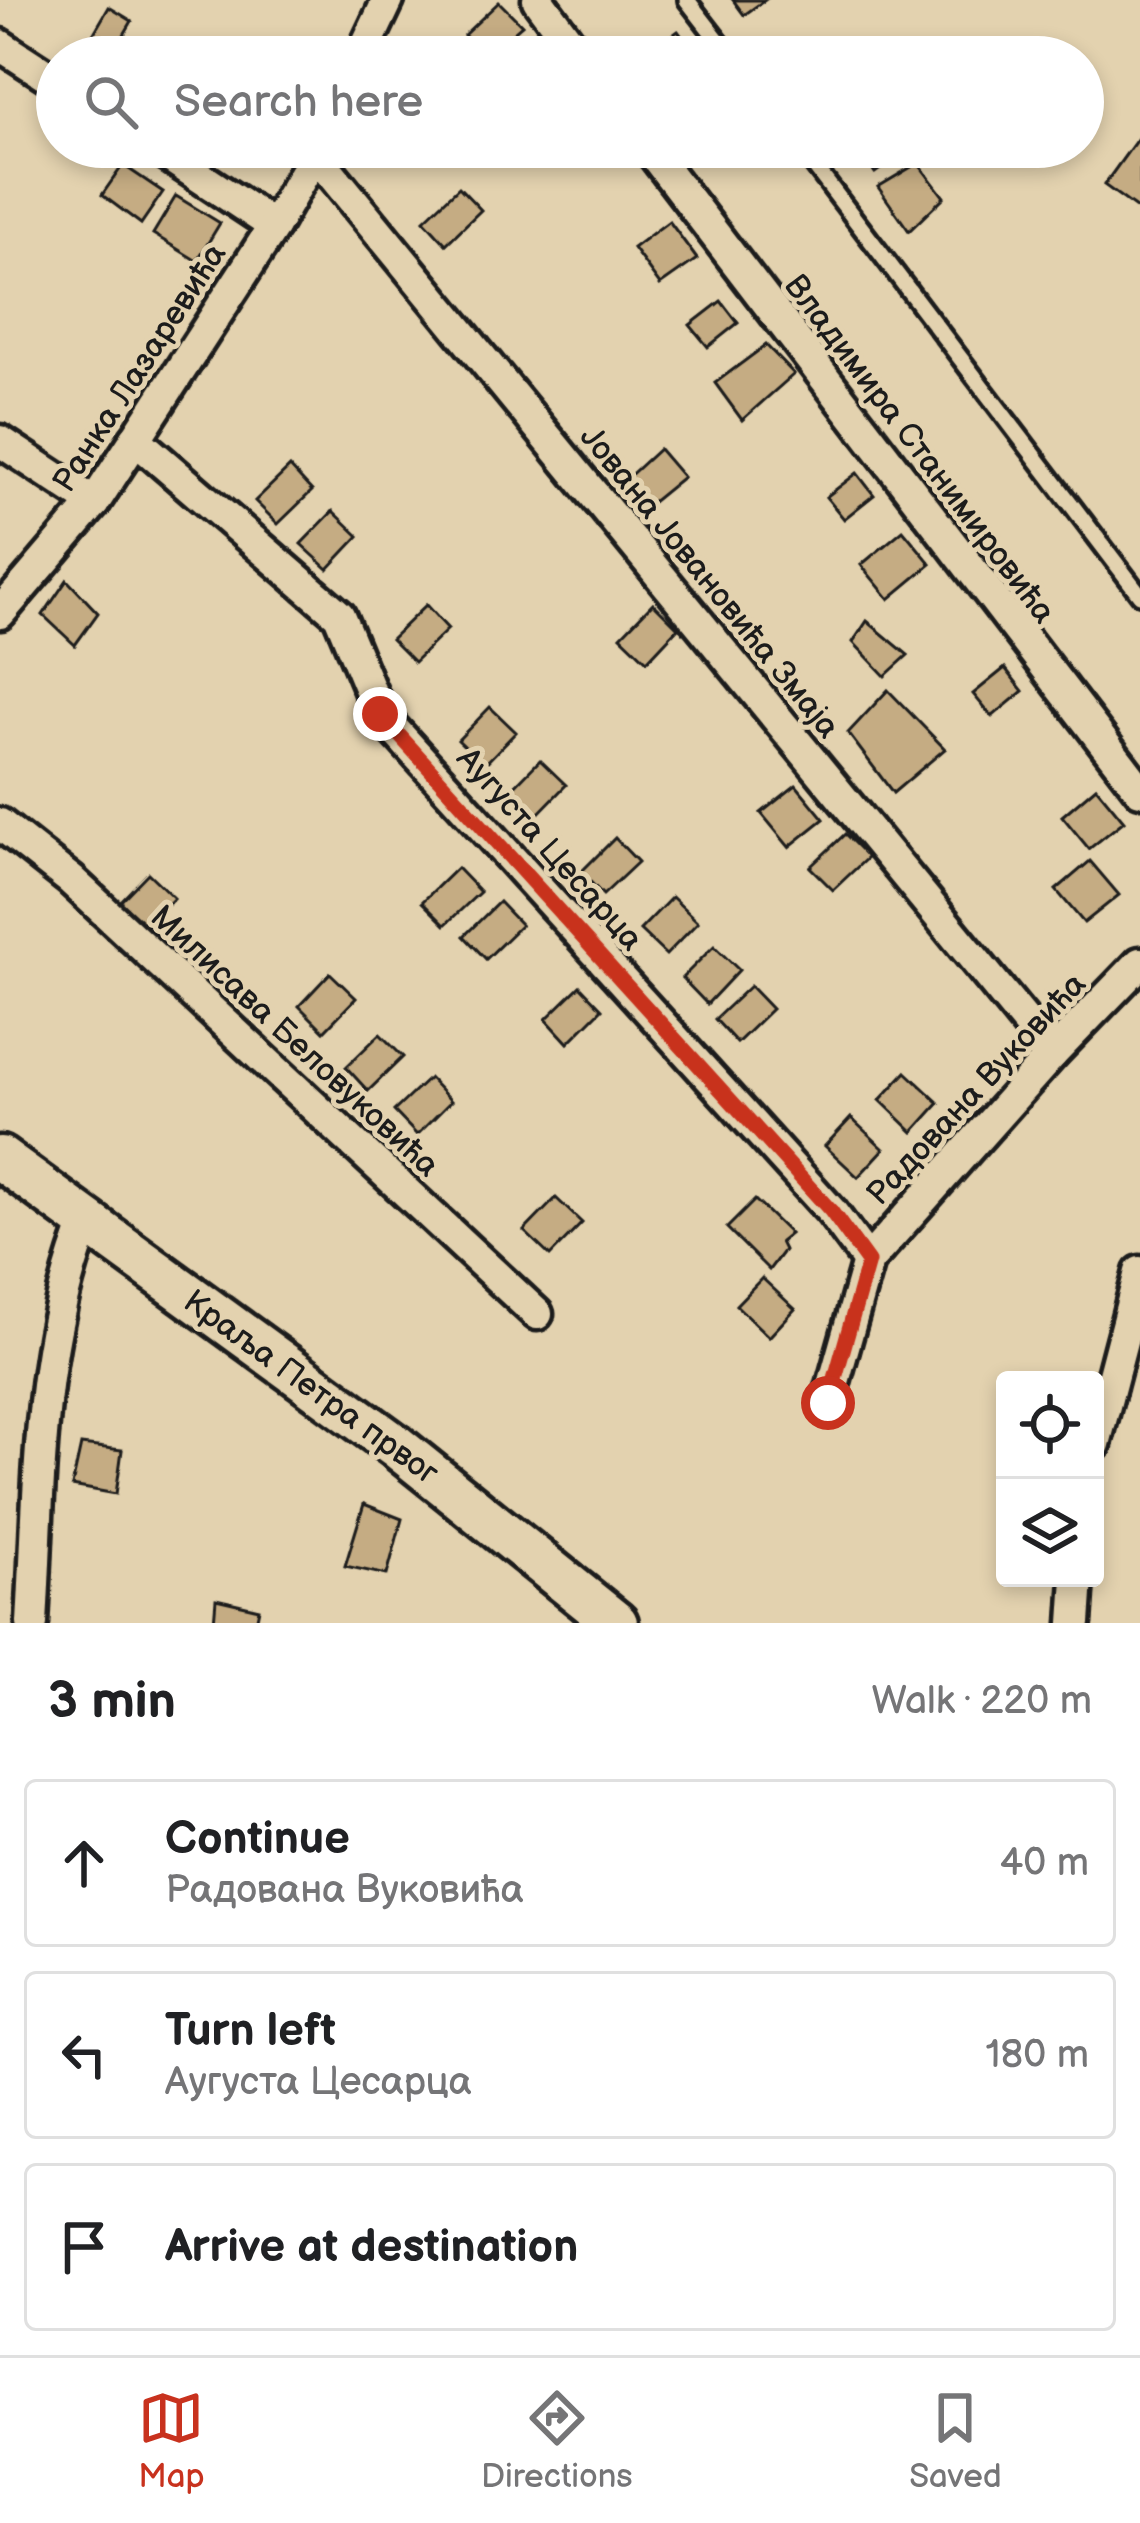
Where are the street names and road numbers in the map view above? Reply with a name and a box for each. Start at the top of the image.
street label: Ранка Лазаревића [44,236,235,500]
street label: Владимира Станимировића [775,267,1064,631]
street label: Јована Јовановића Змаја [571,418,848,747]
street label: Аугуста Цесарца [447,739,651,959]
street label: Милисава Беловуковића [142,897,447,1186]
street label: Радована Вуковића [858,965,1095,1214]
street label: Краља Петра првог [176,1282,446,1494]

